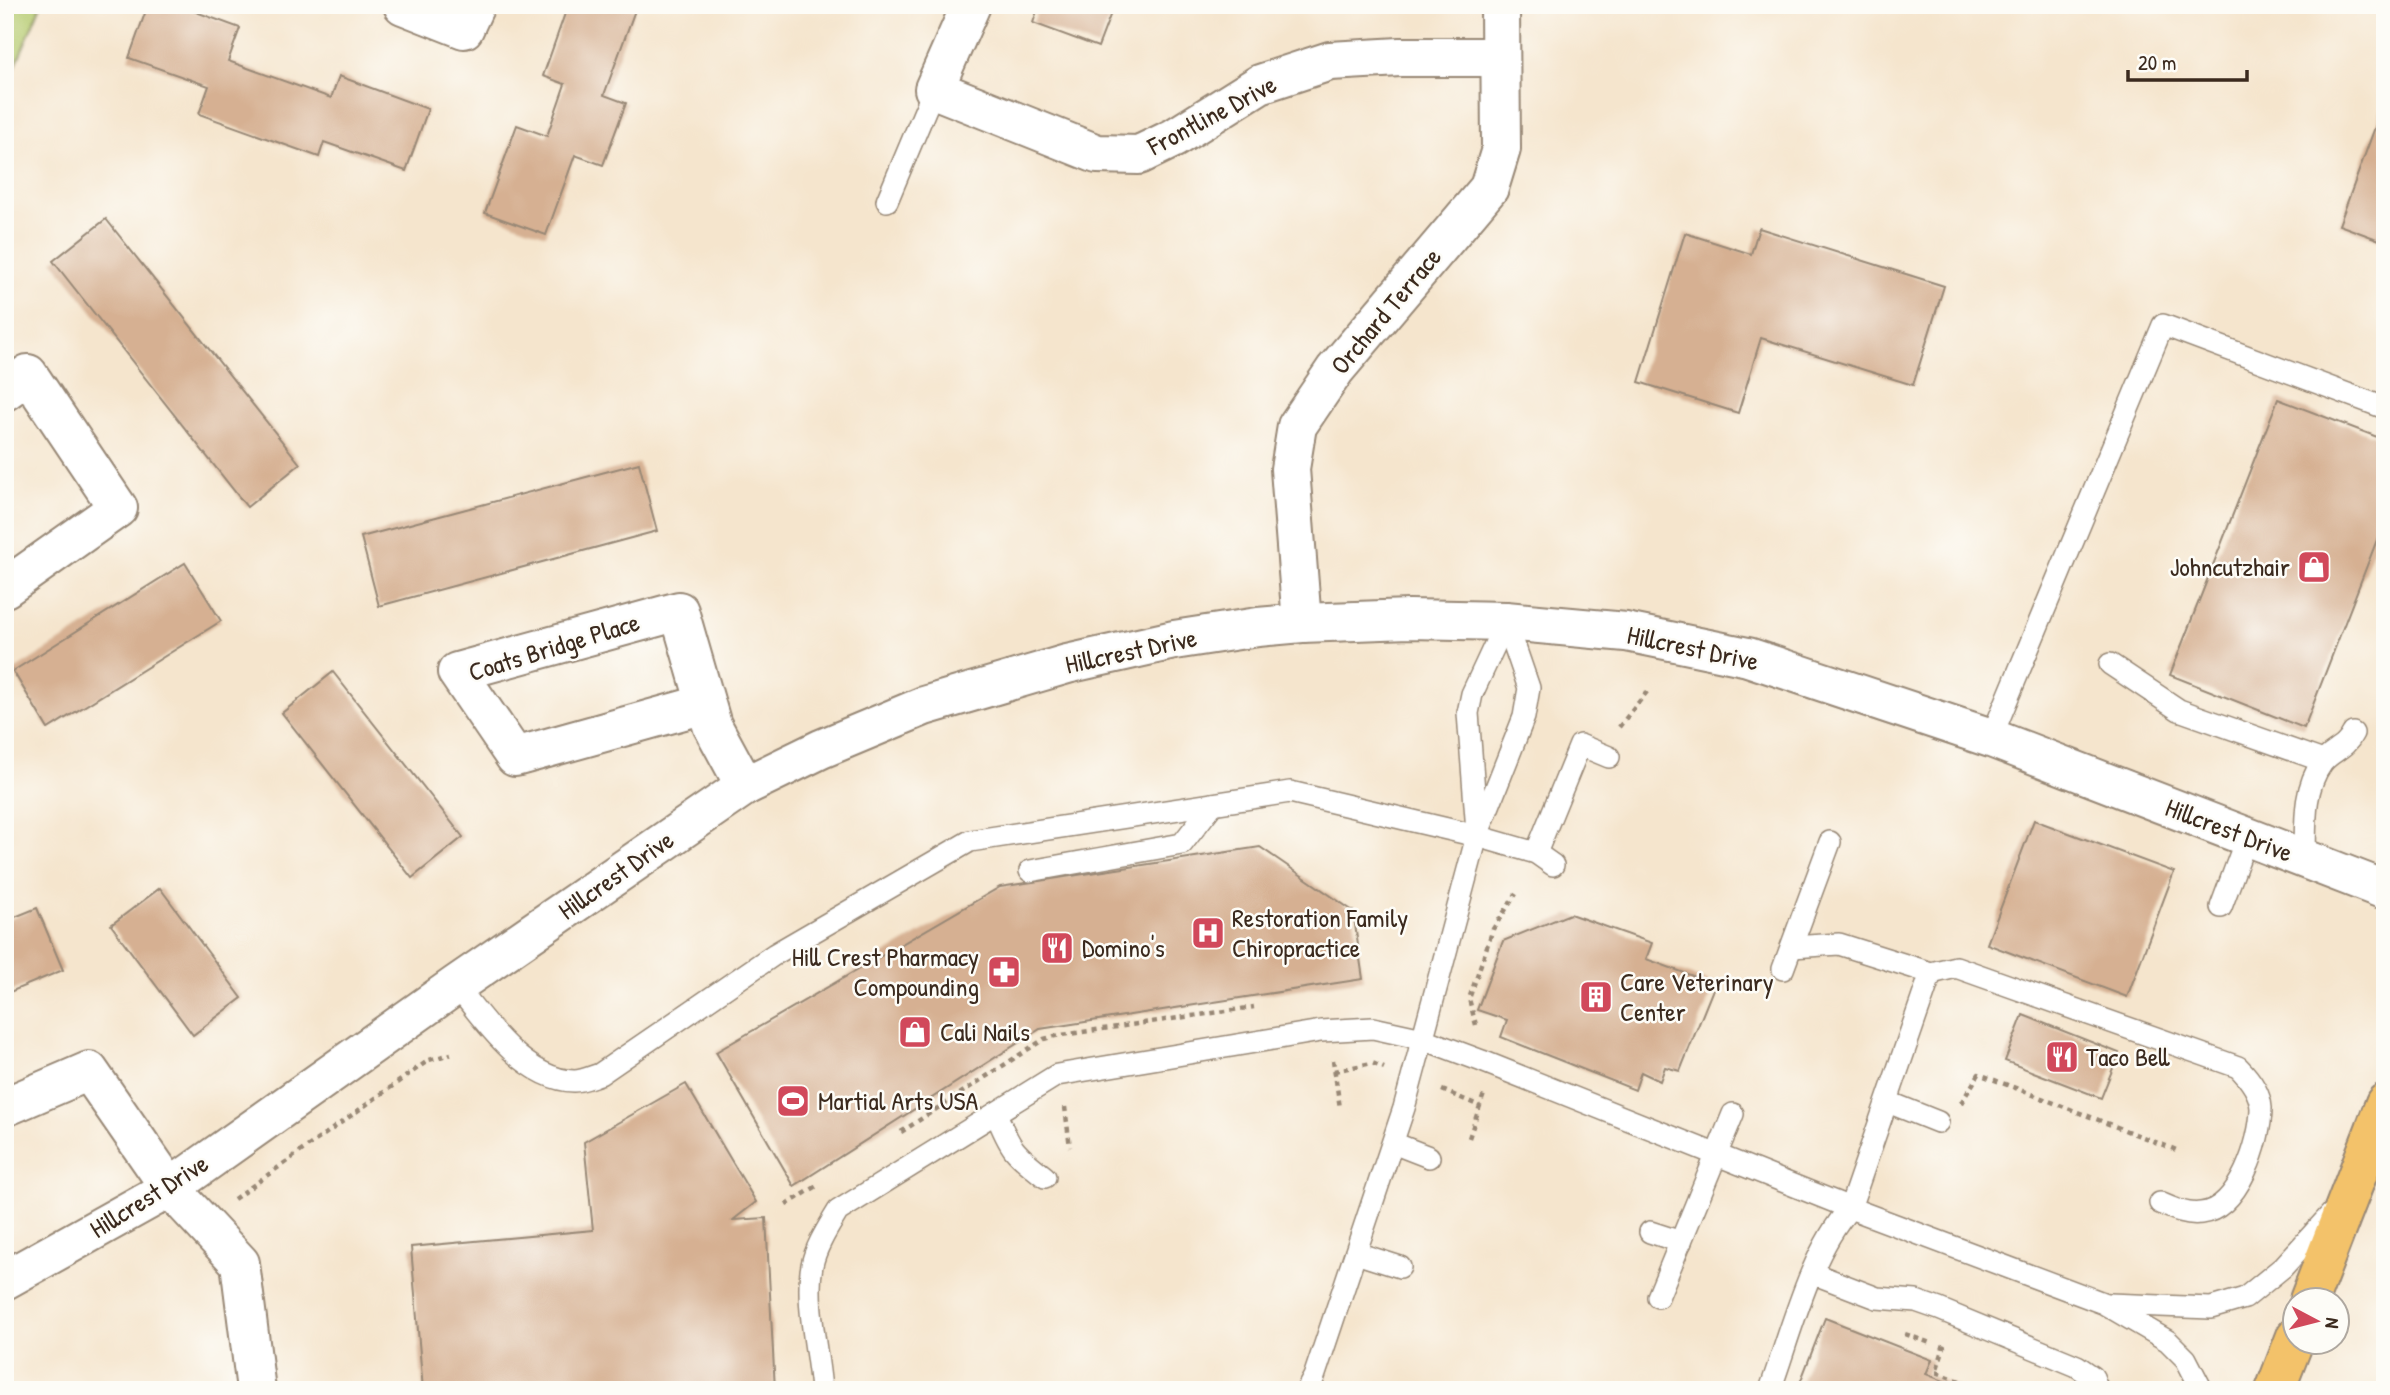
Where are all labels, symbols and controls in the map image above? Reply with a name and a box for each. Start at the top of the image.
scale bar [2128,38,2246,82]
text: 20 m [2138,48,2176,77]
street label: Frontline Drive [1141,66,1282,164]
street label: Orchard Terrace [1322,240,1449,381]
shop icon: Johncutzhair [2295,548,2333,586]
place label: Johncutzhair [2170,549,2290,584]
street label: Coats Bridge Place [464,604,644,689]
street label: Hillcrest Drive [1624,617,1762,679]
street label: Hillcrest Drive [1062,620,1200,682]
street label: Hillcrest Drive [2161,789,2298,870]
street label: Hillcrest Drive [551,822,680,927]
place label: Restoration Family Chiropractice [1232,900,1408,965]
hospital icon: Restoration Family Chiropractice [1189,914,1227,952]
restaurant icon: Domino's [1038,929,1076,967]
place label: Domino's [1082,930,1165,965]
place label: Hill Crest Pharmacy Compounding [792,939,979,1004]
pharmacy icon: Hill Crest Pharmacy Compounding [985,953,1023,991]
place label: Care Veterinary Center [1620,964,1774,1029]
building icon: Care Veterinary Center [1577,978,1615,1016]
shop icon: Cali Nails [896,1013,934,1051]
place label: Cali Nails [940,1014,1030,1049]
restaurant icon: Taco Bell [2043,1038,2081,1076]
place label: Taco Bell [2086,1039,2170,1074]
sports icon: Martial Arts USA [774,1082,812,1120]
place label: Martial Arts USA [818,1083,978,1118]
street label: Hillcrest Drive [83,1145,215,1246]
north arrow [2282,1286,2352,1356]
text: N [2319,1316,2346,1330]

